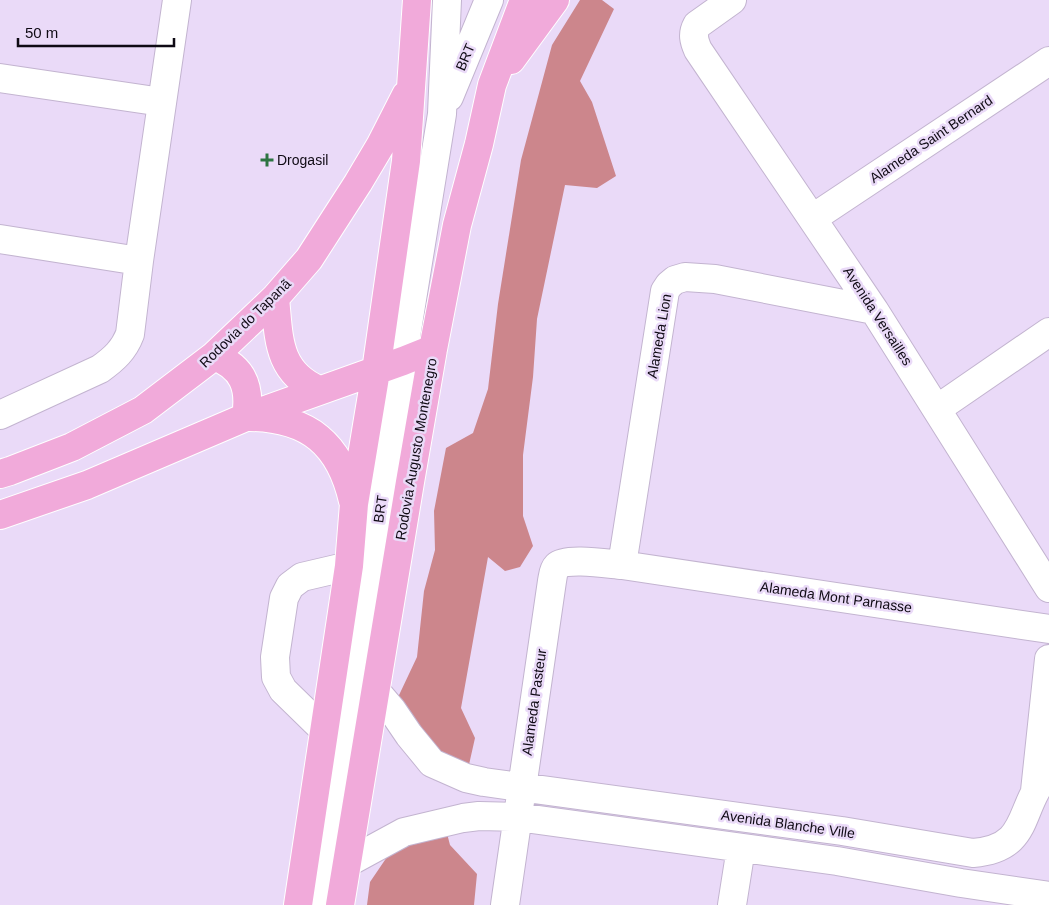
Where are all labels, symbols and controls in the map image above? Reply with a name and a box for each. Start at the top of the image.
scale bar [18,15,174,47]
text: 50 m [25,24,58,41]
street label: BRT [452,41,478,73]
street label: Alameda Saint Bernard [867,92,995,186]
place label: Drogasil [277,152,328,168]
marker: Drogasil [261,154,273,166]
street label: Avenida Versailles [840,264,916,368]
street label: Rodovia do Tapanã [196,275,294,371]
street label: Alameda Lion [644,292,674,380]
street label: Rodovia Augusto Montenegro [392,357,440,541]
street label: BRT [370,494,390,524]
street label: Alameda Mont Parnasse [759,578,913,616]
street label: Alameda Pasteur [519,647,549,756]
street label: Avenida Blanche Ville [720,807,856,841]

